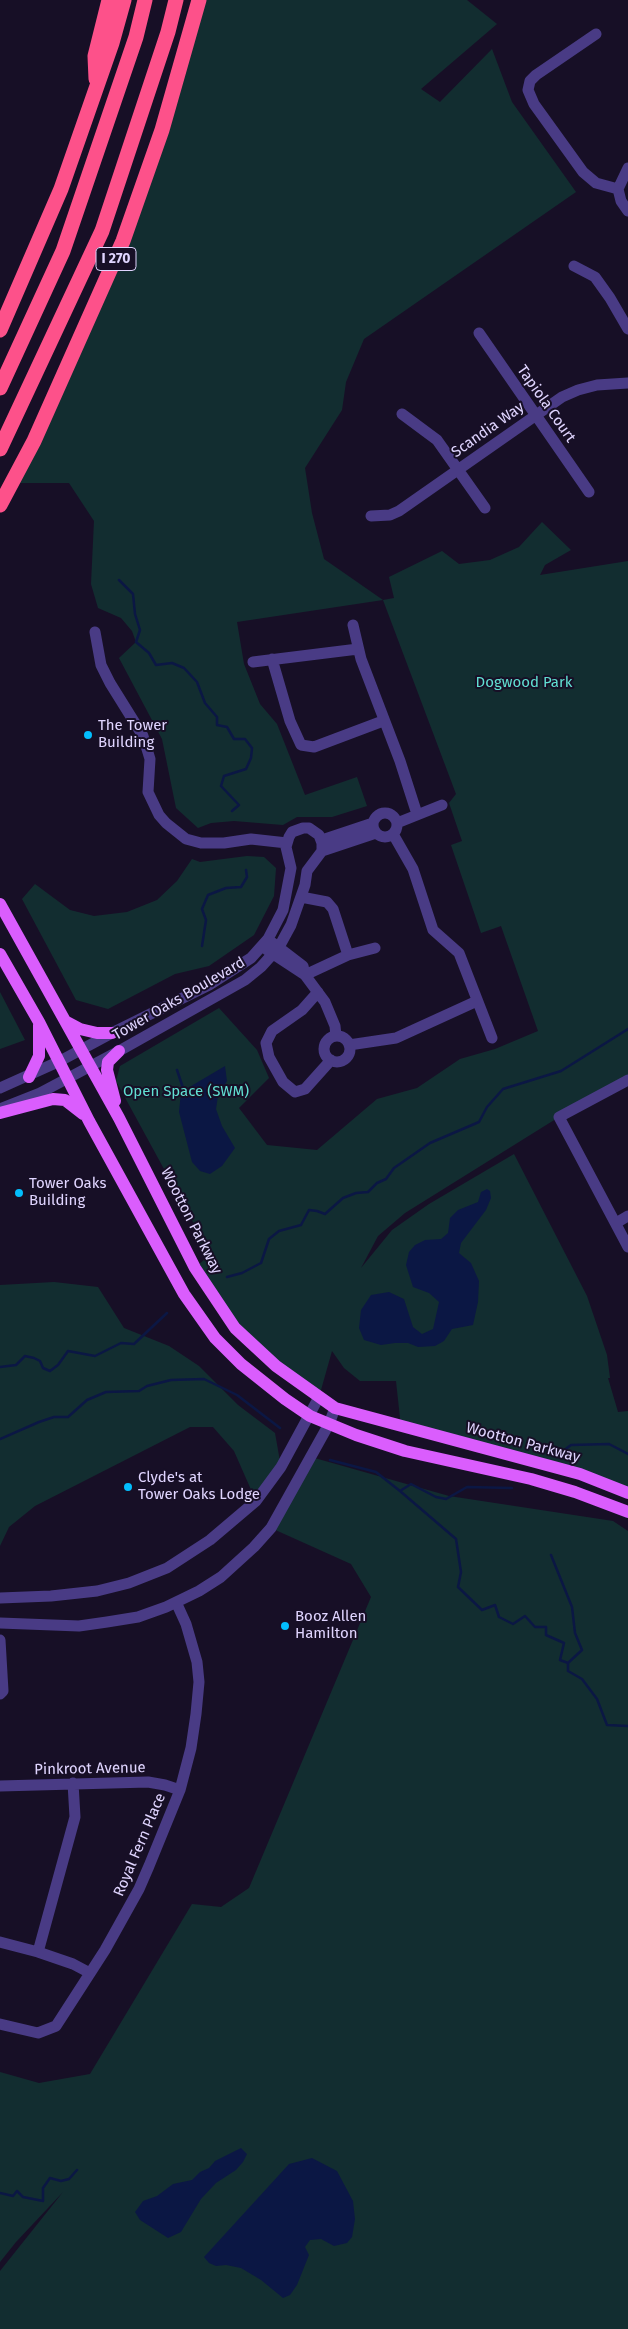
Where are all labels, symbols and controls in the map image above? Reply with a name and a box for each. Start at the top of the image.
road number: I 270 [96,248,136,270]
street label: Tapiola Court [513,362,579,446]
street label: Scandia Way [448,398,528,462]
park label: Dogwood Park [476,674,572,692]
place label: The Tower Building [98,717,167,752]
marker: The Tower Building [82,729,94,741]
street label: Tower Oaks Boulevard [110,954,248,1044]
park label: Open Space (SWM) [123,1083,249,1101]
street label: Wootton Parkway [156,1165,226,1277]
place label: Tower Oaks Building [29,1175,106,1210]
marker: Tower Oaks Building [13,1187,25,1199]
street label: Wootton Parkway [464,1419,582,1467]
place label: Clyde's at Tower Oaks Lodge [138,1469,260,1504]
marker: Clyde's at Tower Oaks Lodge [122,1481,134,1493]
place label: Booz Allen Hamilton [295,1608,366,1643]
marker: Booz Allen Hamilton [279,1620,291,1632]
street label: Pinkroot Avenue [34,1759,146,1779]
street label: Royal Fern Place [110,1791,170,1899]

